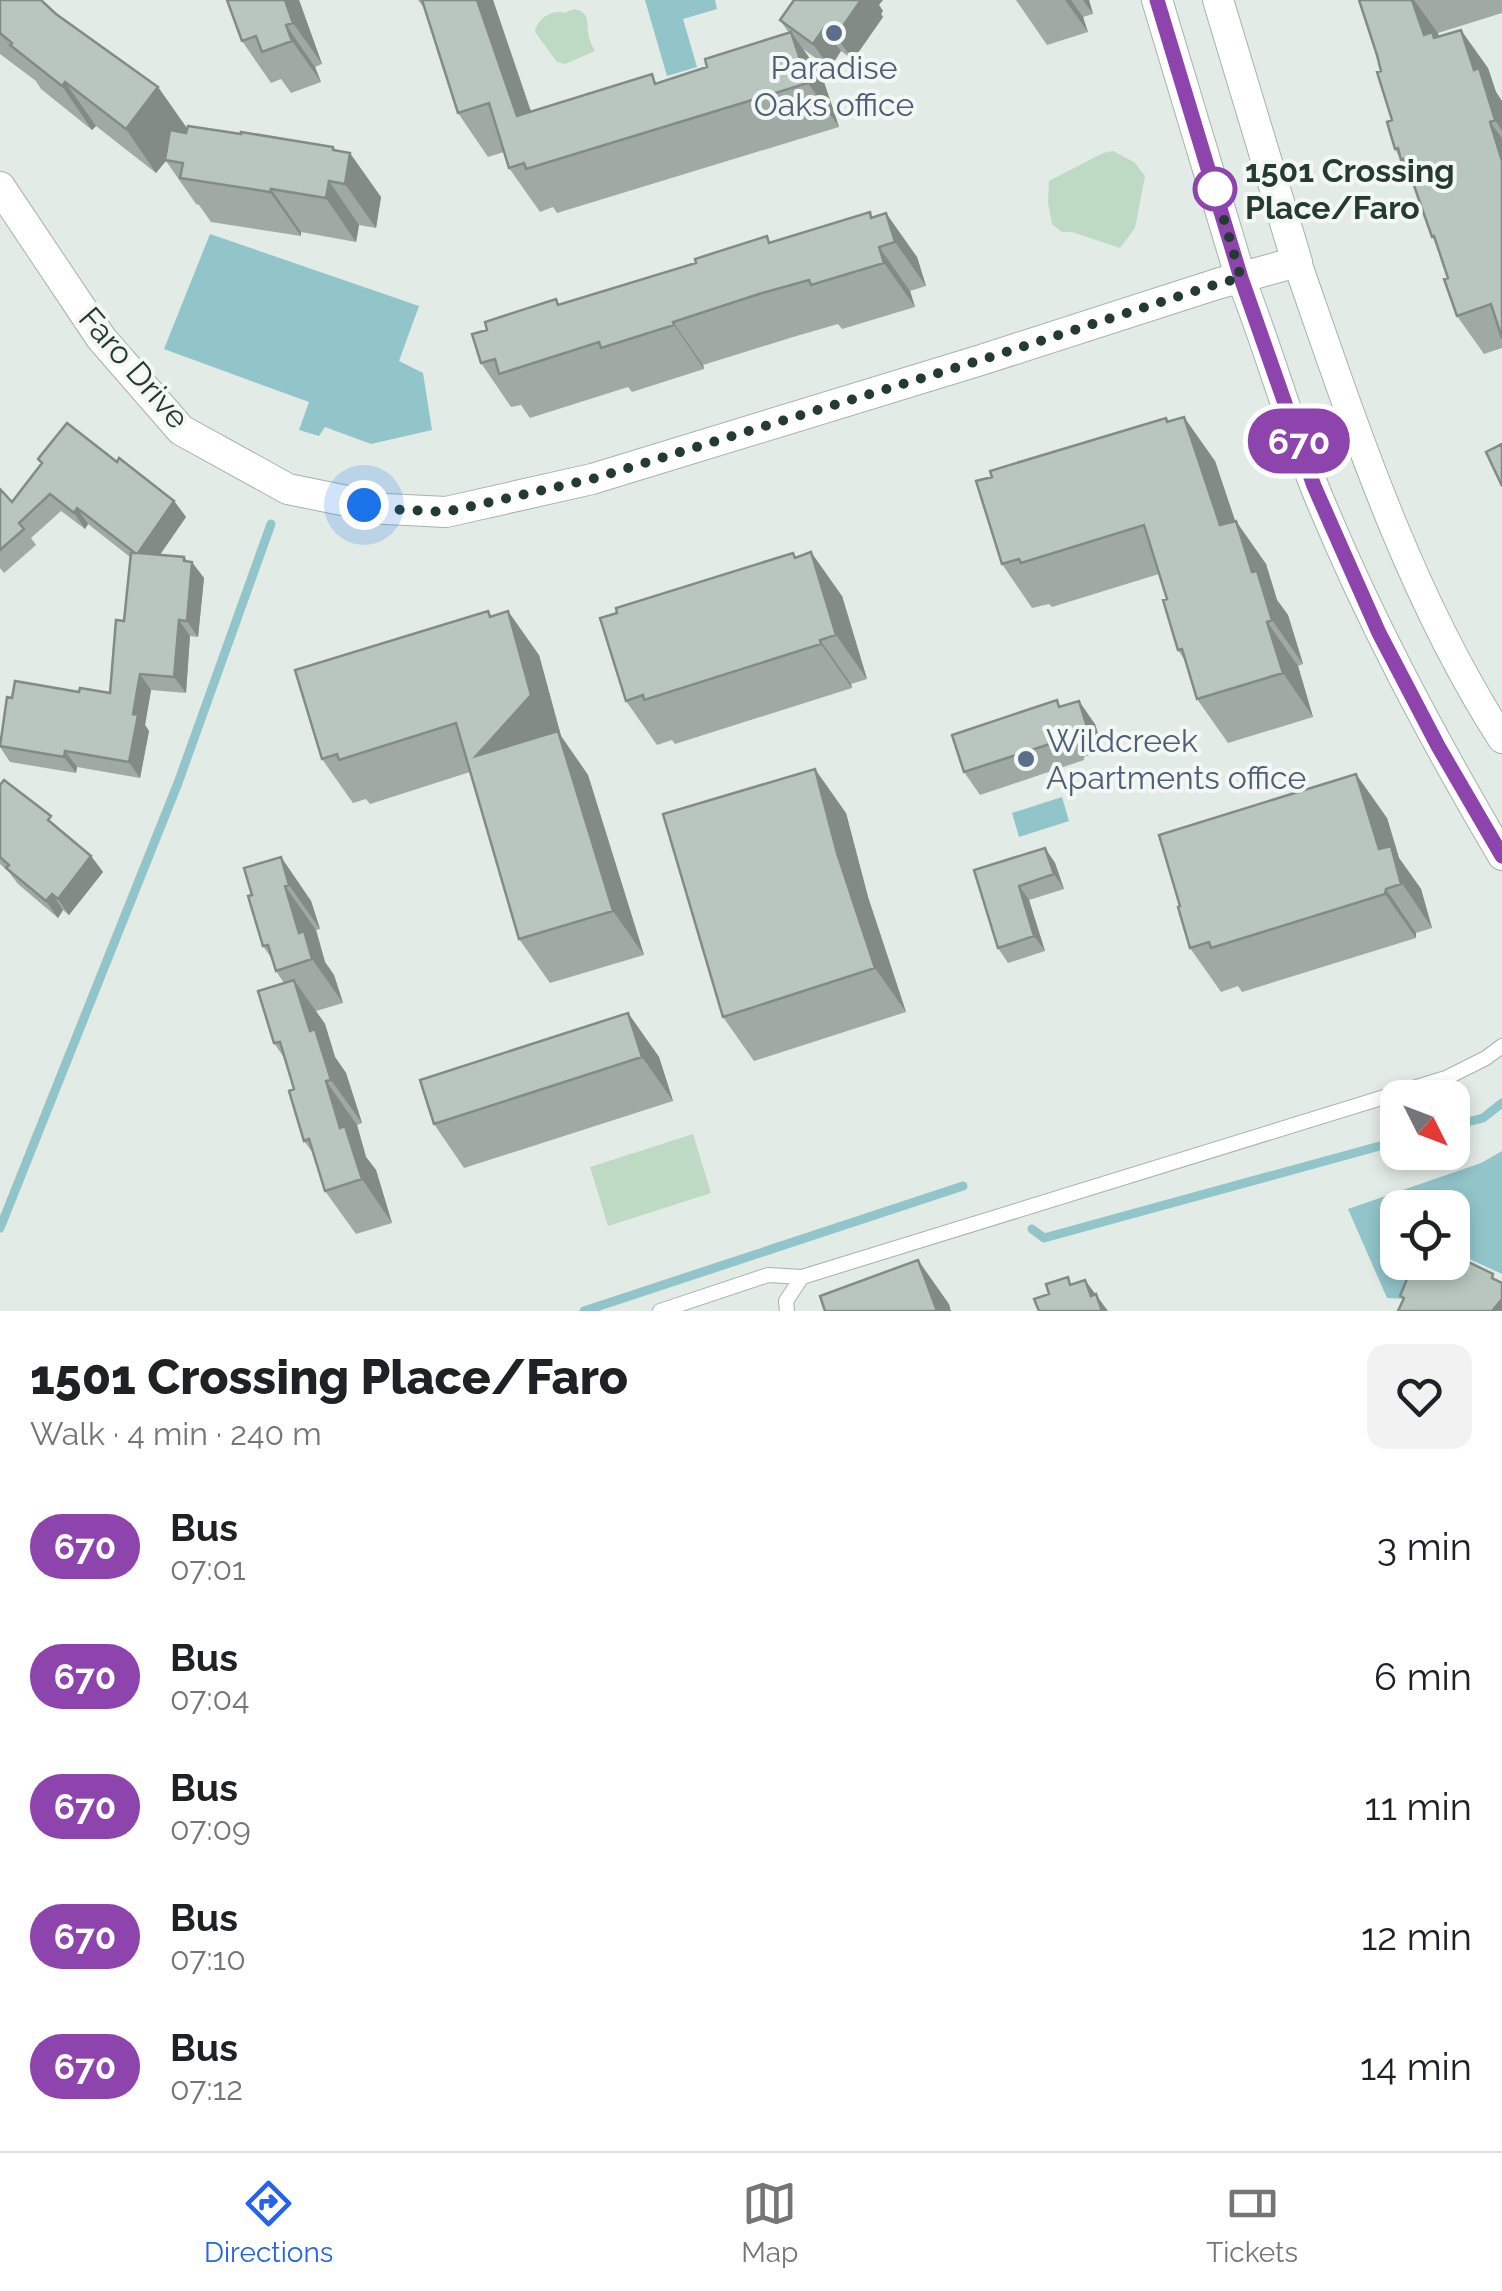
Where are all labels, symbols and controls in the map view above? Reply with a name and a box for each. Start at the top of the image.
marker: Paradise Oaks office [823,22,845,44]
place label: Paradise Oaks office [754,49,914,123]
place label: 1501 Crossing Place/Faro [1245,152,1455,226]
marker: 1501 Crossing Place/Faro [1194,168,1236,210]
street label: Faro Drive [72,300,197,436]
line badge: 670 [1242,408,1356,474]
text: 670 [1268,421,1330,462]
your location [339,480,389,530]
place label: Wildcreek Apartments office [1046,722,1306,796]
marker: Wildcreek Apartments office [1015,748,1037,770]
north arrow [1380,1080,1470,1170]
map controls [1380,1080,1470,1280]
button: locate [1380,1190,1470,1280]
button: heart [1367,1344,1472,1449]
text: 1501 Crossing Place/Faro [30,1349,628,1405]
text: Walk · 4 min · 240 m [30,1415,322,1452]
text: Bus [170,1505,238,1550]
text: 3 min [1377,1524,1472,1569]
text: 670 [54,1526,116,1567]
text: 07:01 [170,1550,246,1587]
text: Bus [170,1635,238,1680]
text: 6 min [1374,1654,1472,1699]
text: 670 [54,1656,116,1697]
text: 07:04 [170,1680,250,1717]
text: Bus [170,1765,238,1810]
text: 11 min [1364,1784,1472,1829]
text: 670 [54,1786,116,1827]
text: 07:09 [170,1810,251,1847]
text: Bus [170,1895,238,1940]
text: 12 min [1361,1914,1472,1959]
text: 670 [54,1916,116,1957]
text: 07:10 [170,1940,246,1977]
text: Bus [170,2025,238,2070]
text: 14 min [1360,2044,1472,2089]
text: 670 [54,2046,116,2087]
text: 07:12 [170,2070,243,2107]
tab: Directions [204,2176,333,2269]
tab: Map [741,2176,798,2269]
tab: Tickets [1206,2176,1298,2269]

